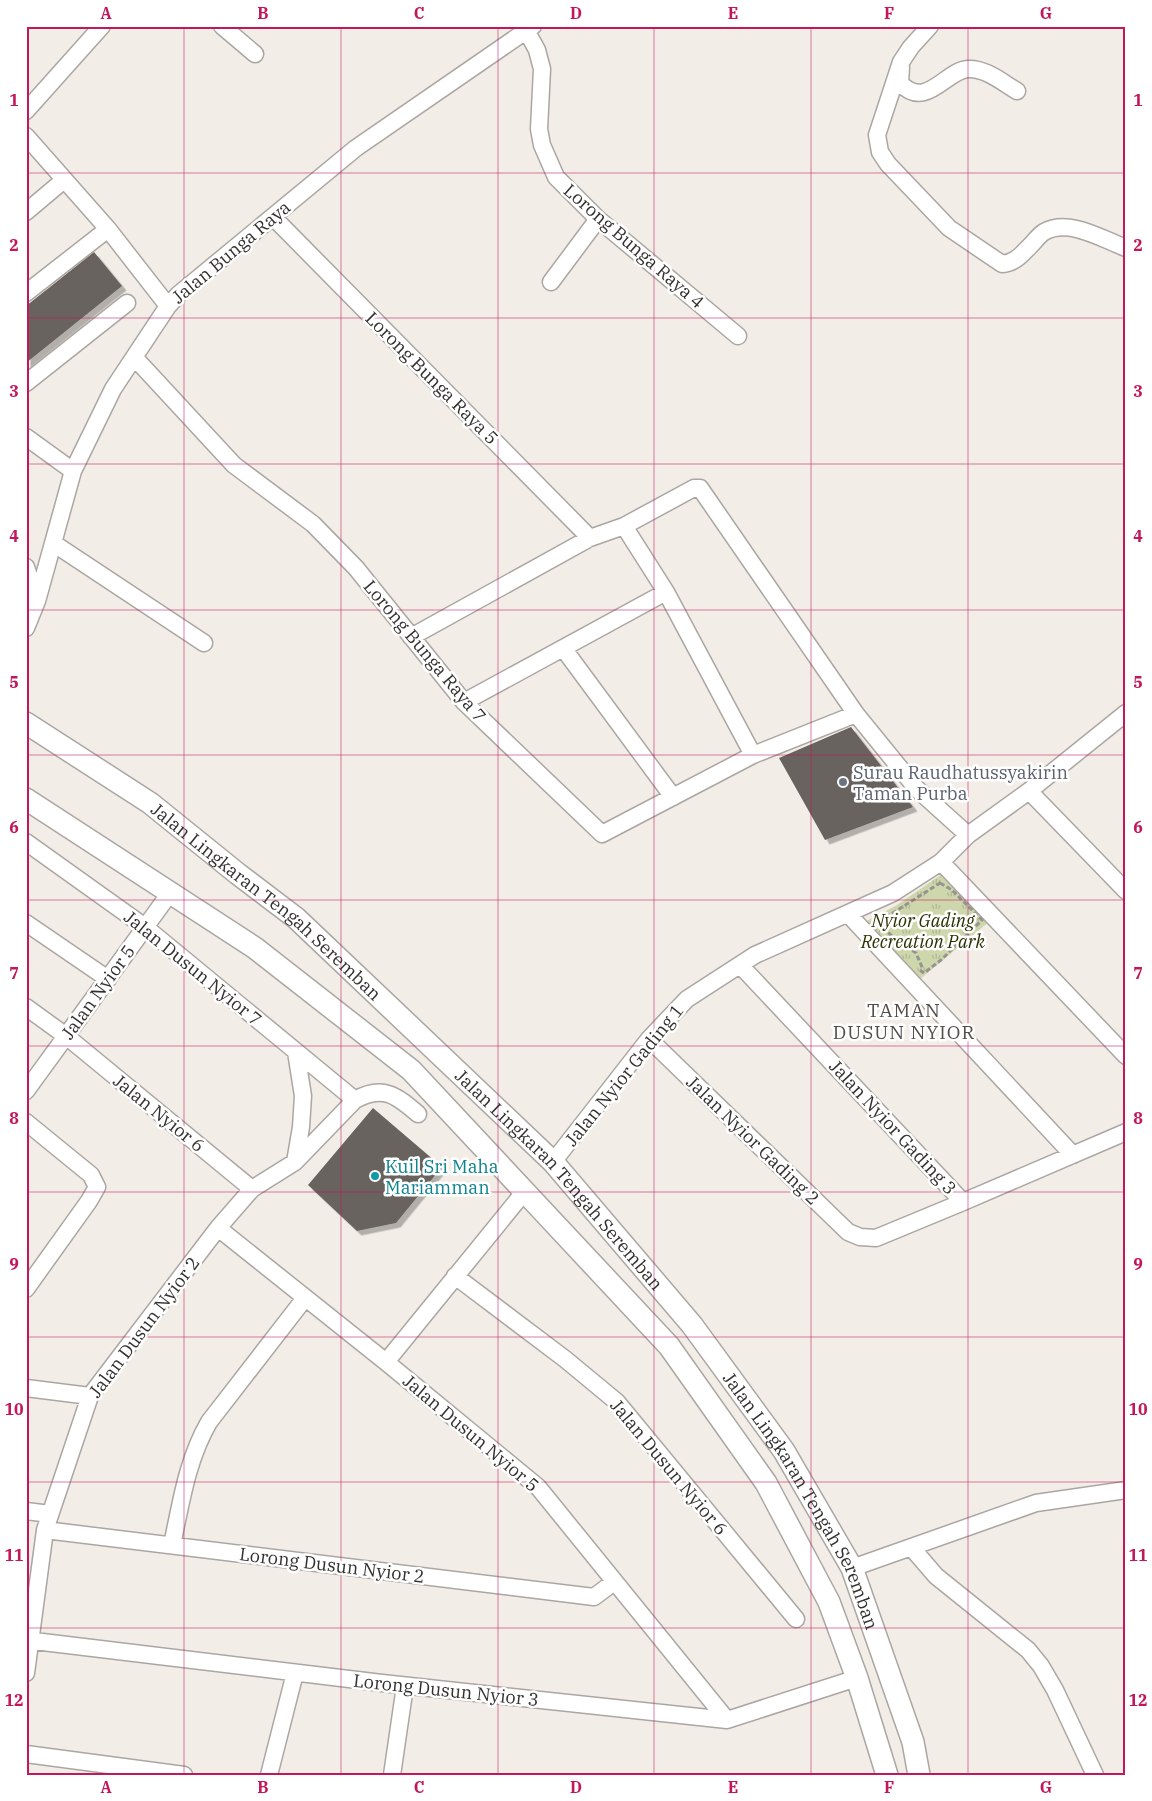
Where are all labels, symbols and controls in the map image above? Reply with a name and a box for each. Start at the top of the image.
text: A [100,3,112,23]
text: B [257,3,269,23]
text: C [414,3,424,23]
text: D [570,3,582,23]
text: E [728,3,738,23]
text: F [884,3,894,23]
text: G [1040,3,1052,23]
text: 1 [9,90,19,110]
text: 1 [1133,90,1143,110]
street label: Lorong Bunga Raya 4 [559,179,709,313]
street label: Jalan Bunga Raya [167,195,295,308]
text: 2 [9,235,19,255]
text: 2 [1133,235,1143,255]
street label: Lorong Bunga Raya 5 [361,307,503,449]
text: 3 [9,381,19,401]
text: 3 [1133,381,1143,401]
text: 4 [9,526,19,546]
text: 4 [1133,526,1143,546]
street label: Lorong Bunga Raya 7 [359,575,491,727]
text: 5 [9,672,19,692]
text: 5 [1133,672,1143,692]
place label: Surau Raudhatussyakirin Taman Purba [853,761,1068,805]
marker: Surau Raudhatussyakirin Taman Purba [837,776,849,788]
street label: Jalan Lingkaran Tengah Seremban [147,797,387,1005]
text: 6 [9,817,19,837]
text: 6 [1133,817,1143,837]
street label: Jalan Dusun Nyior 7 [119,905,267,1031]
park label: Nyior Gading Recreation Park [860,909,986,953]
street label: Jalan Nyior 5 [56,940,140,1044]
text: 7 [9,963,19,983]
text: 7 [1133,963,1143,983]
district label: TAMAN DUSUN NYIOR [833,998,975,1044]
street label: Jalan Nyior Gading 1 [560,999,688,1151]
street label: Jalan Nyior Gading 3 [824,1055,962,1199]
street label: Jalan Lingkaran Tengah Seremban [451,1064,669,1295]
street label: Jalan Nyior 6 [109,1069,209,1157]
street label: Jalan Nyior Gading 2 [682,1070,824,1210]
text: 8 [9,1108,19,1128]
text: 8 [1133,1108,1143,1128]
place label: Kuil Sri Maha Mariamman [385,1155,499,1199]
marker: Kuil Sri Maha Mariamman [369,1170,381,1182]
street label: Jalan Dusun Nyior 2 [83,1252,205,1402]
text: 9 [9,1254,19,1274]
text: 9 [1133,1254,1143,1274]
street label: Jalan Lingkaran Tengah Seremban [718,1367,884,1632]
street label: Jalan Dusun Nyior 5 [398,1369,544,1497]
street label: Jalan Dusun Nyior 6 [605,1394,733,1540]
text: 10 [4,1399,24,1419]
text: 10 [1128,1399,1148,1419]
street label: Lorong Dusun Nyior 2 [238,1542,426,1588]
text: 11 [4,1545,24,1565]
text: 11 [1128,1545,1148,1565]
street label: Lorong Dusun Nyior 3 [352,1669,540,1711]
text: 12 [4,1690,24,1710]
text: 12 [1128,1690,1148,1710]
text: A [100,1777,112,1797]
text: B [257,1777,269,1797]
text: C [414,1777,424,1797]
text: D [570,1777,582,1797]
text: E [728,1777,738,1797]
text: F [884,1777,894,1797]
text: G [1040,1777,1052,1797]

